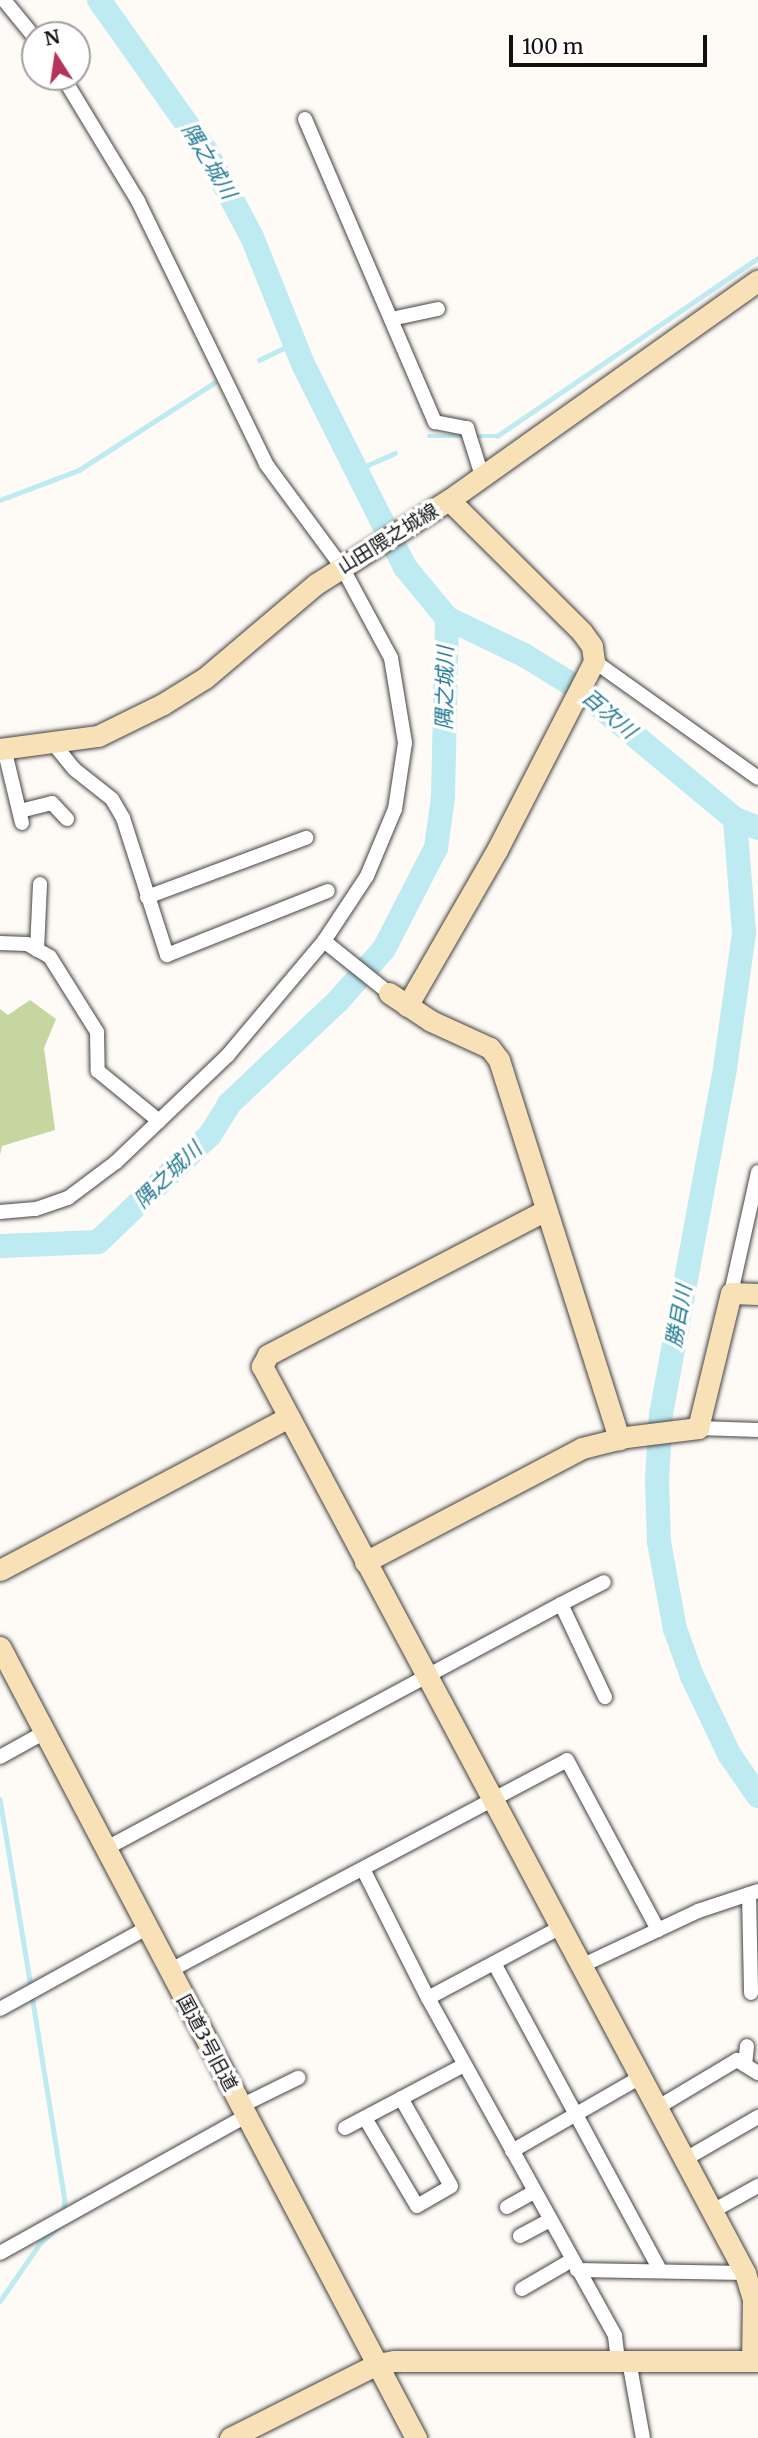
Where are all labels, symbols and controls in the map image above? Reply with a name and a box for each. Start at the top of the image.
north arrow [21,21,91,91]
scale bar [513,21,711,65]
text: N [42,24,62,51]
text: 100 m [522,33,584,60]
water label: 隅之城川 [177,119,241,203]
street label: 山田隈之城線 [334,499,442,579]
water label: 隅之城川 [432,646,458,730]
water label: 百次川 [577,684,641,744]
water label: 隅之城川 [129,1137,207,1213]
water label: 勝目川 [661,1283,697,1349]
street label: 国道3号旧道 [172,1991,242,2095]

